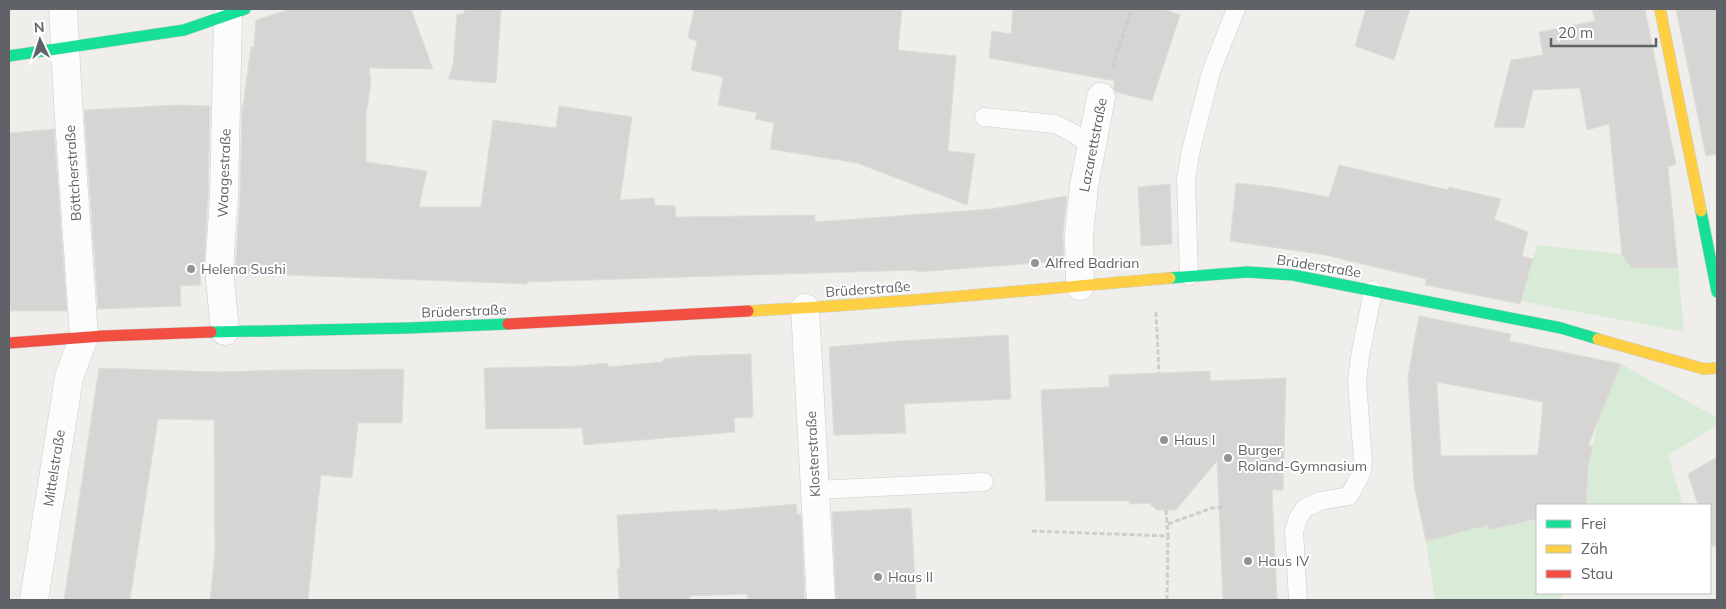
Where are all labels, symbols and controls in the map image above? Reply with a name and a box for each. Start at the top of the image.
north arrow [15,15,65,65]
scale bar [1551,15,1656,47]
text: N [33,18,45,36]
text: 20 m [1558,23,1593,42]
street label: Lazarettstraße [1075,96,1111,194]
street label: Böttcherstraße [61,124,85,222]
street label: Waagestraße [213,128,235,218]
street label: Brüderstraße [1275,250,1363,282]
place label: Alfred Badrian [1045,254,1139,272]
marker: Alfred Badrian [1029,257,1041,269]
place label: Helena Sushi [201,260,286,278]
marker: Helena Sushi [185,263,197,275]
street label: Brüderstraße [825,277,911,301]
street label: Brüderstraße [421,301,507,321]
street label: Klosterstraße [802,410,824,498]
street label: Mittelstraße [39,428,69,508]
place label: Haus I [1174,431,1215,449]
marker: Haus I [1158,434,1170,446]
place label: Burger Roland-Gymnasium [1238,441,1367,475]
marker: Burger Roland-Gymnasium [1222,452,1234,464]
legend [1536,504,1711,594]
text: Frei [1581,514,1606,533]
text: Zäh [1581,539,1608,558]
place label: Haus IV [1258,552,1309,570]
marker: Haus IV [1242,555,1254,567]
text: Stau [1581,564,1613,583]
place label: Haus II [888,568,933,586]
marker: Haus II [872,571,884,583]

